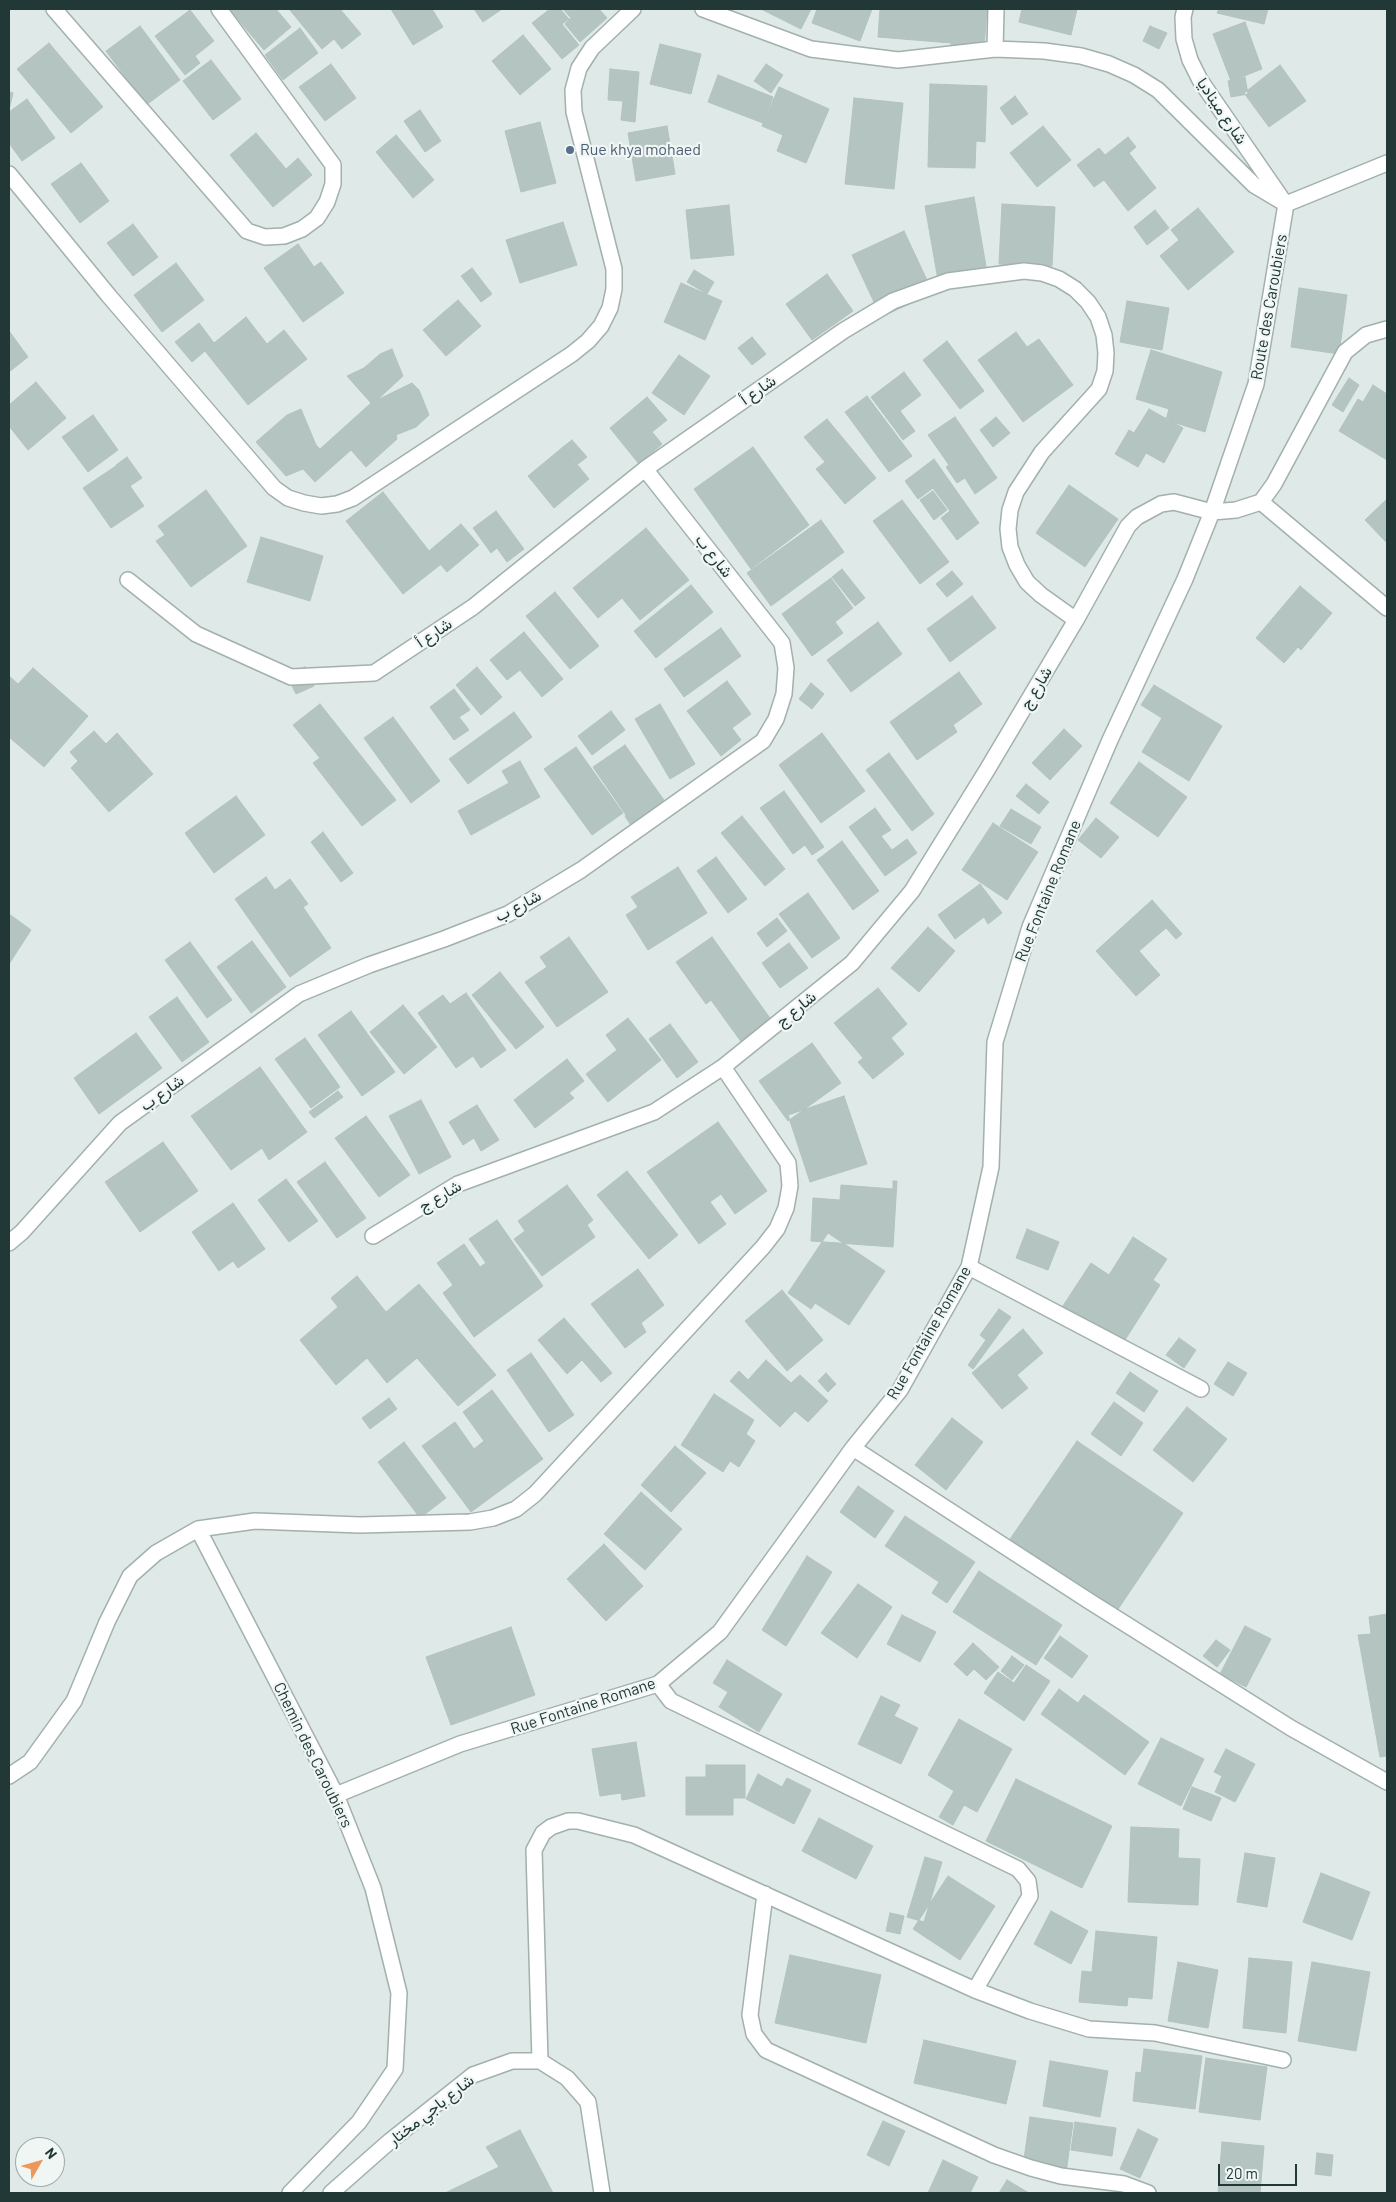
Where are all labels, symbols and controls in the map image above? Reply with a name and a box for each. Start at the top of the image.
street label: شارع ميناديا [1193,74,1251,148]
place label: Rue khya mohaed [580,140,701,160]
marker: Rue khya mohaed [564,144,576,156]
street label: Route des Caroubiers [1247,232,1291,382]
street label: شارع أ [736,371,780,409]
street label: شارع ب [691,531,737,581]
street label: شارع أ [412,614,456,652]
street label: شارع ج [1016,663,1056,713]
street label: Rue Fontaine Romane [1011,817,1085,965]
street label: شارع ب [492,886,544,926]
street label: شارع ج [772,987,820,1031]
street label: شارع ب [136,1071,188,1115]
street label: شارع ج [415,1176,465,1216]
street label: Rue Fontaine Romane [883,1263,975,1403]
street label: Rue Fontaine Romane [508,1674,658,1738]
street label: Chemin des Caroubiers [269,1679,357,1831]
street label: شارع باجي مختار [384,2070,478,2150]
north arrow [15,2137,65,2187]
text: N [42,2144,61,2162]
scale bar [1221,2154,1300,2186]
text: 20 m [1226,2164,1258,2182]

